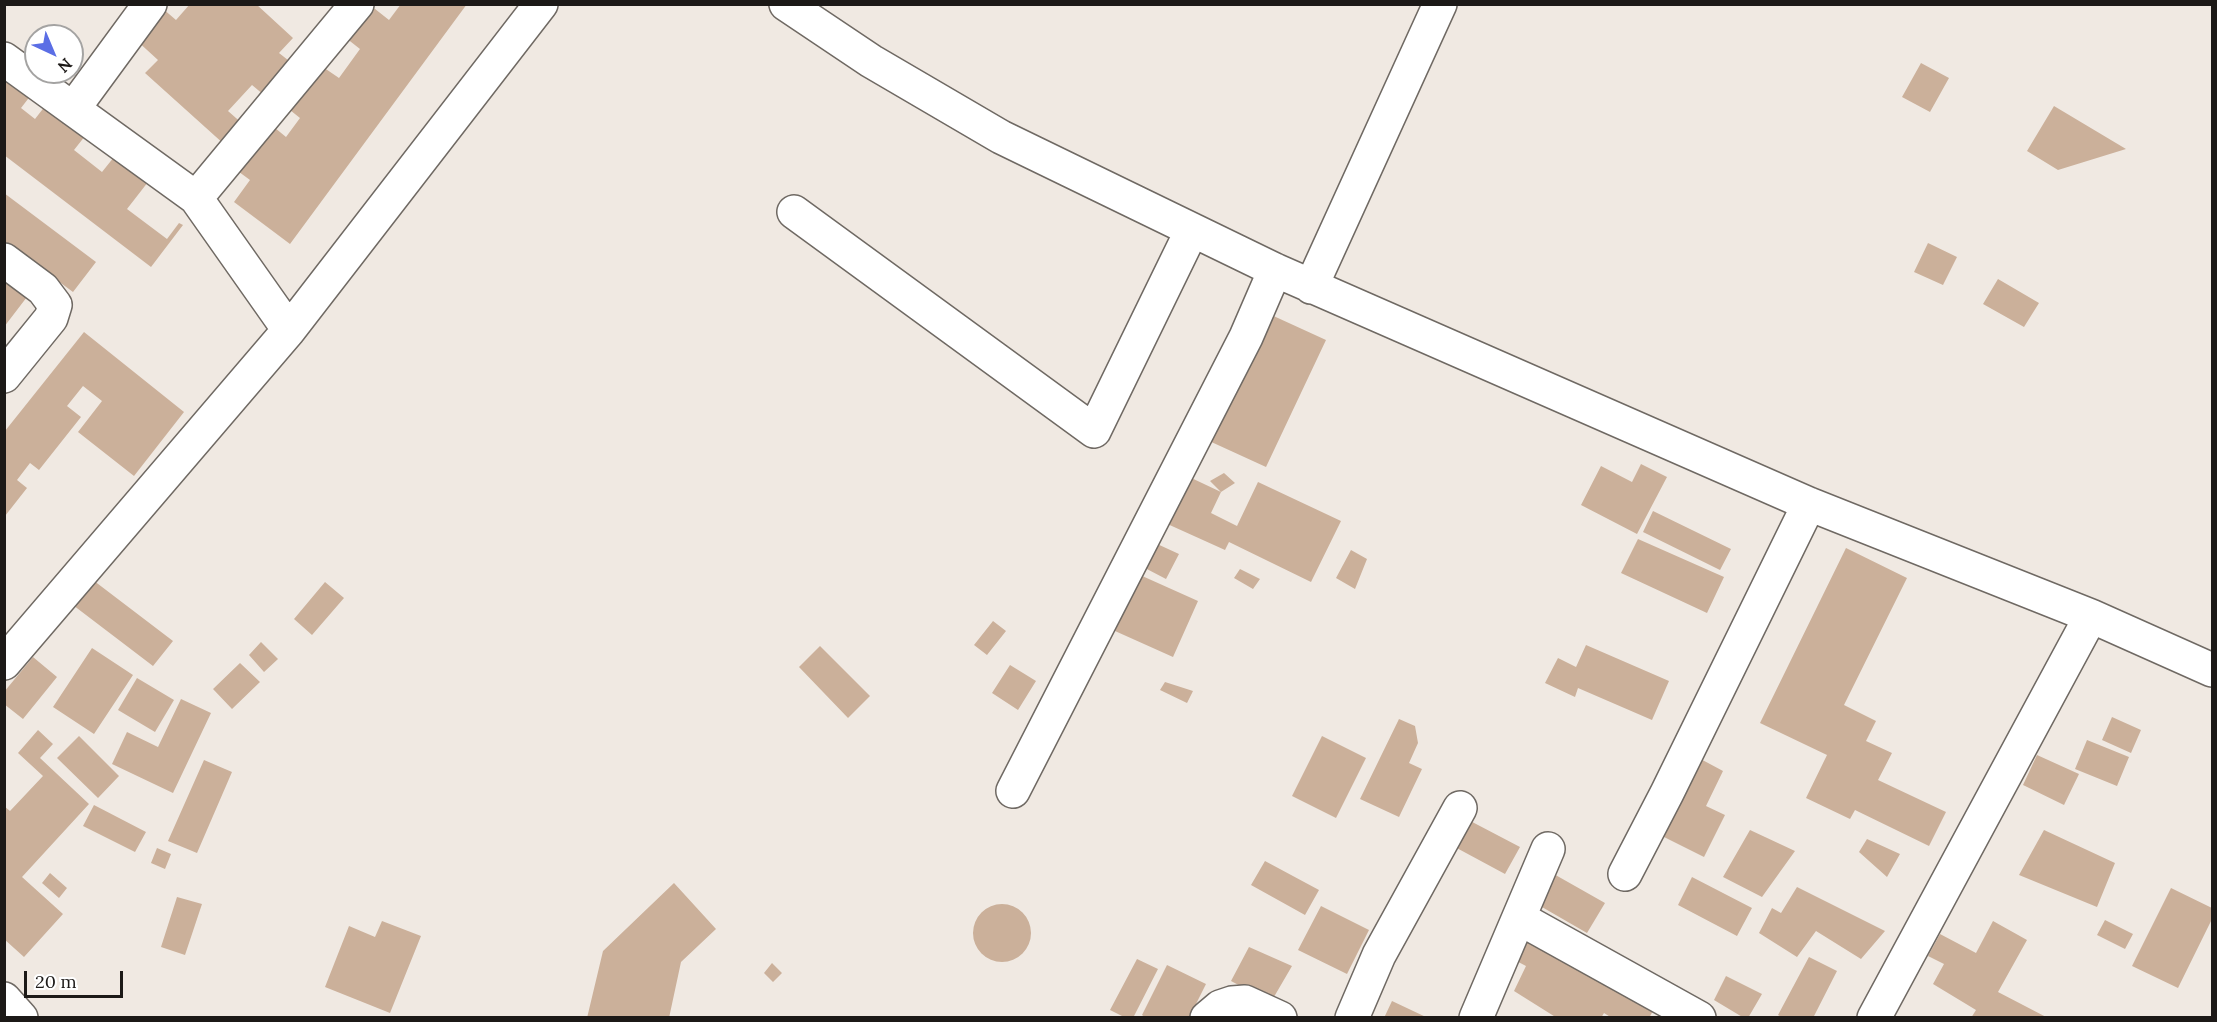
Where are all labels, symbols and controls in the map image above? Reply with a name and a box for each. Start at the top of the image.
north arrow [24,24,84,84]
text: N [54,54,77,77]
scale bar [27,959,126,997]
text: 20 m [35,970,77,993]

